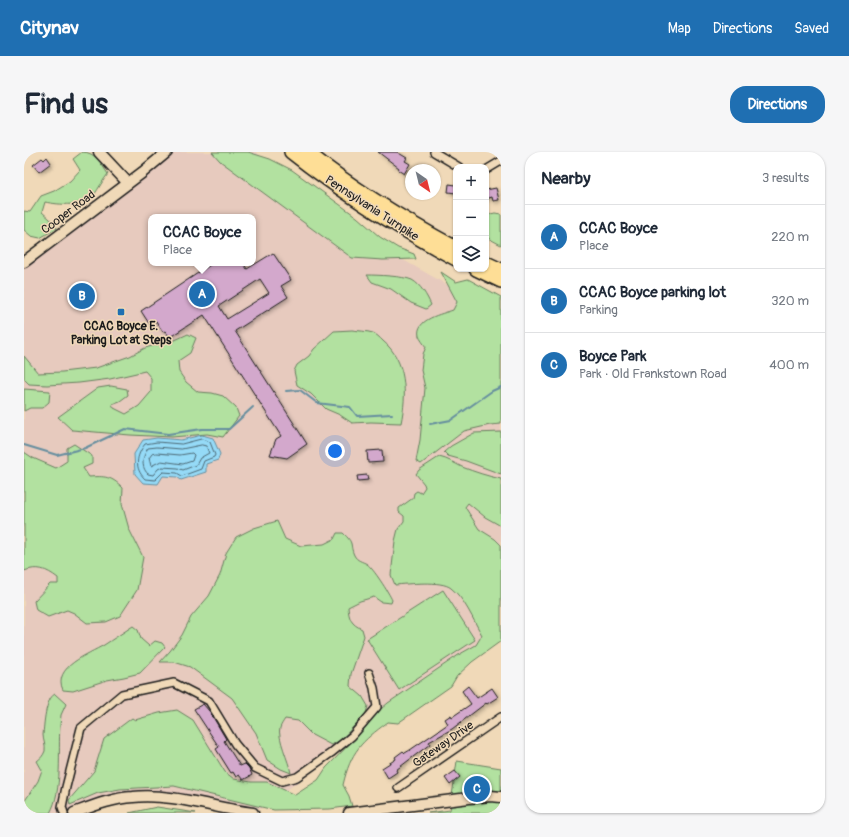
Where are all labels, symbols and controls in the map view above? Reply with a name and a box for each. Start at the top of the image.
text: Citynav [20,16,79,40]
text: Map [668,20,691,37]
text: Directions [713,20,772,37]
text: Saved [794,20,829,37]
button: Directions [730,86,825,123]
text: Find us [24,87,108,122]
north arrow [405,164,441,200]
map controls [453,164,489,272]
button: + [453,164,489,200]
text: Nearby [541,168,590,189]
text: 3 results [762,170,809,186]
street label: Pennsylvania Turnpike [322,172,422,244]
street label: Cooper Road [38,187,98,238]
button: − [453,200,489,236]
popup [148,214,256,266]
text: CCAC Boyce [579,219,658,238]
text: CCAC Boyce [163,223,241,242]
text: A [550,229,558,245]
text: 220 m [771,229,809,245]
button: layers [453,236,489,272]
text: Place [579,238,608,254]
text: Place [163,242,192,258]
pin: A [189,279,215,309]
pin: B [69,281,95,311]
text: CCAC Boyce parking lot [579,283,726,302]
text: B [550,293,558,309]
text: 320 m [771,293,809,309]
text: Parking [579,302,618,318]
marker: CCAC Boyce E. Parking Lot at Steps [116,307,126,317]
place label: CCAC Boyce E. Parking Lot at Steps [71,319,172,348]
text: Boyce Park [579,347,647,366]
text: C [550,357,558,373]
text: 400 m [769,357,809,373]
text: Park · Old Frankstown Road [579,366,727,382]
your location [325,441,345,461]
street label: Gateway Drive [410,718,477,771]
pin: C [464,774,490,804]

